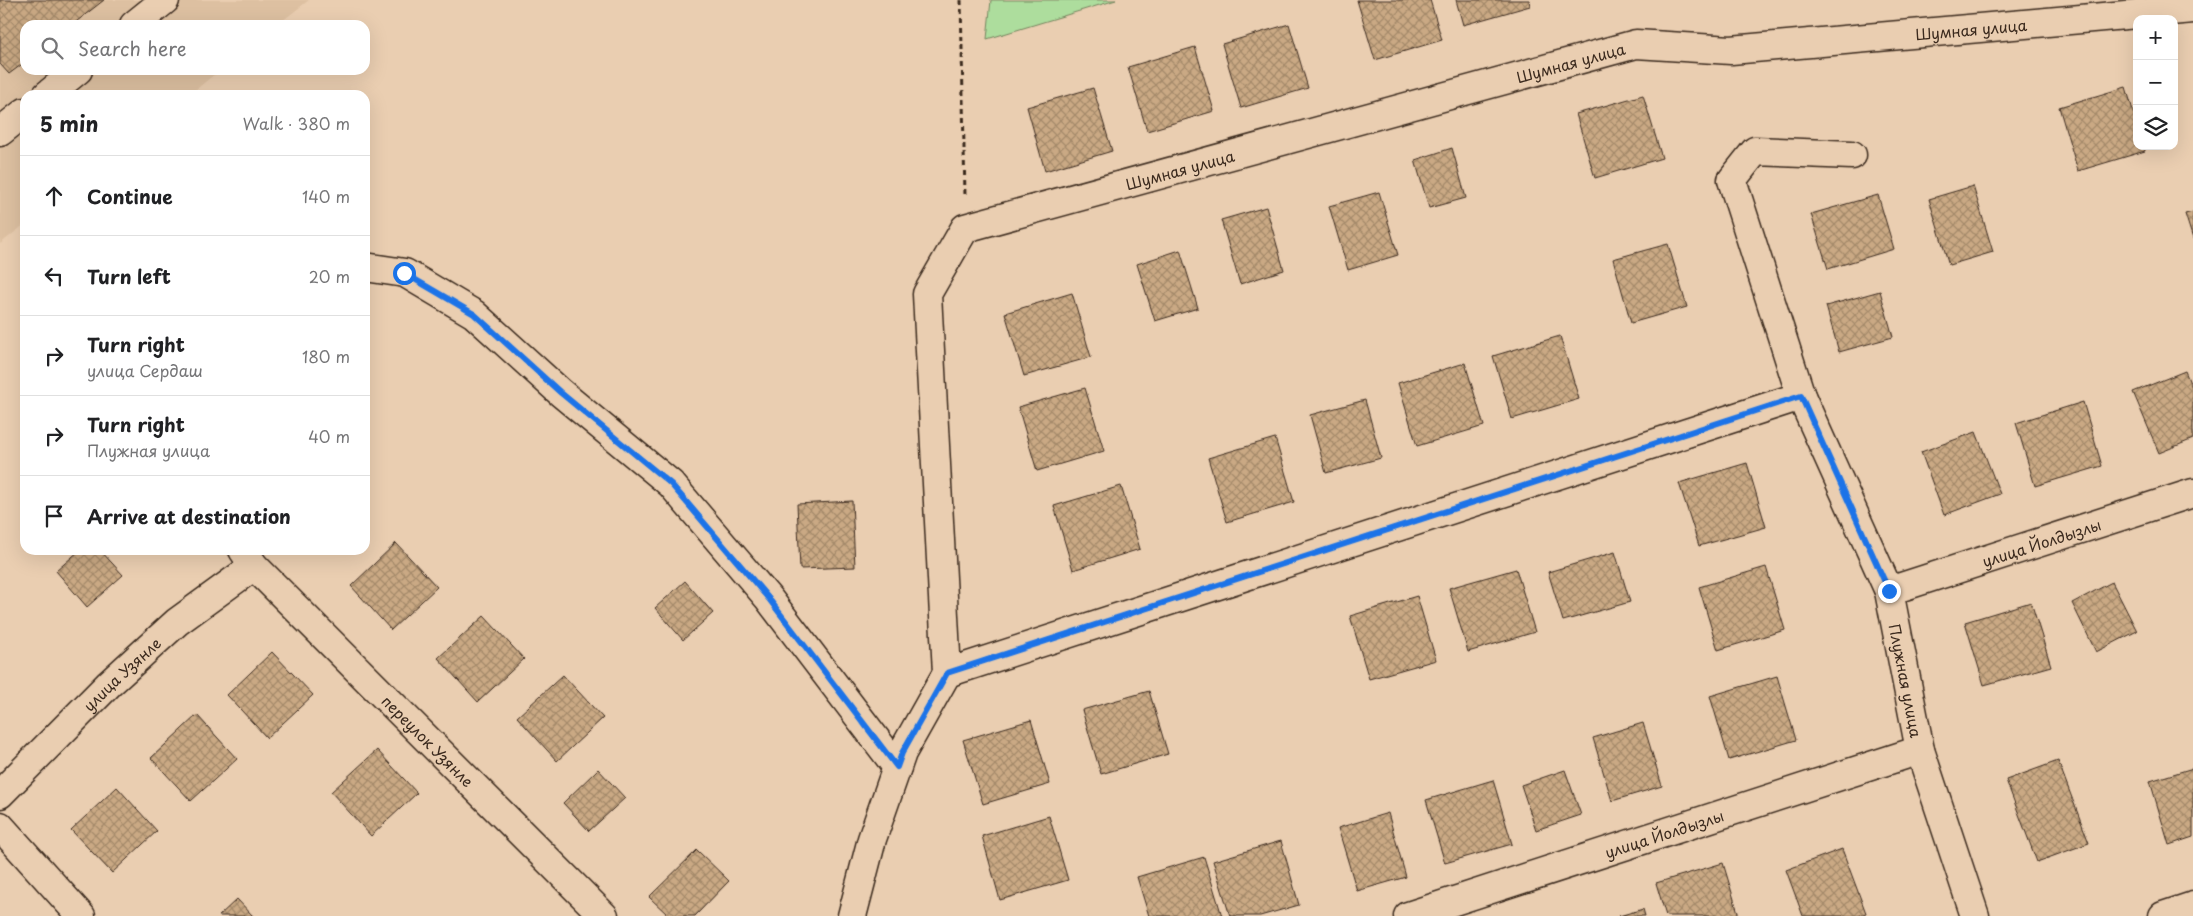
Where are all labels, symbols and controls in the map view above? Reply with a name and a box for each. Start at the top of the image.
street label: Шумная улица [1914,12,2028,45]
map controls [2133,15,2178,150]
button: + [2133,15,2178,60]
search box [20,20,370,75]
icon: search [38,34,66,62]
text: Search here [78,34,187,62]
street label: Шумная улица [1514,36,1628,88]
button: − [2133,60,2178,105]
button: layers [2133,105,2178,150]
text: 5 min [40,107,98,139]
text: Walk · 380 m [243,111,350,135]
street label: Шумная улица [1123,143,1237,195]
icon: ahead [40,182,68,210]
text: Continue [87,182,173,210]
text: 140 m [302,184,350,208]
icon: left [40,262,68,290]
text: Turn left [87,262,171,290]
route start [393,262,416,285]
text: 20 m [309,264,350,288]
text: Turn right [87,330,185,358]
icon: right [40,342,68,370]
text: 180 m [302,344,350,368]
text: улица Сердаш [87,358,203,382]
text: Turn right [87,410,185,438]
icon: right [40,422,68,450]
text: 40 m [308,424,350,448]
text: Плужная улица [87,438,210,462]
icon: arrive [40,502,68,530]
text: Arrive at destination [87,502,291,530]
street label: улица Йолдызлы [1979,512,2104,572]
route end [1878,580,1901,603]
street label: Плужная улица [1884,622,1929,740]
street label: улица Узянле [77,631,165,716]
street label: переулок Узянле [377,689,480,792]
street label: улица Йолдызлы [1601,803,1726,863]

